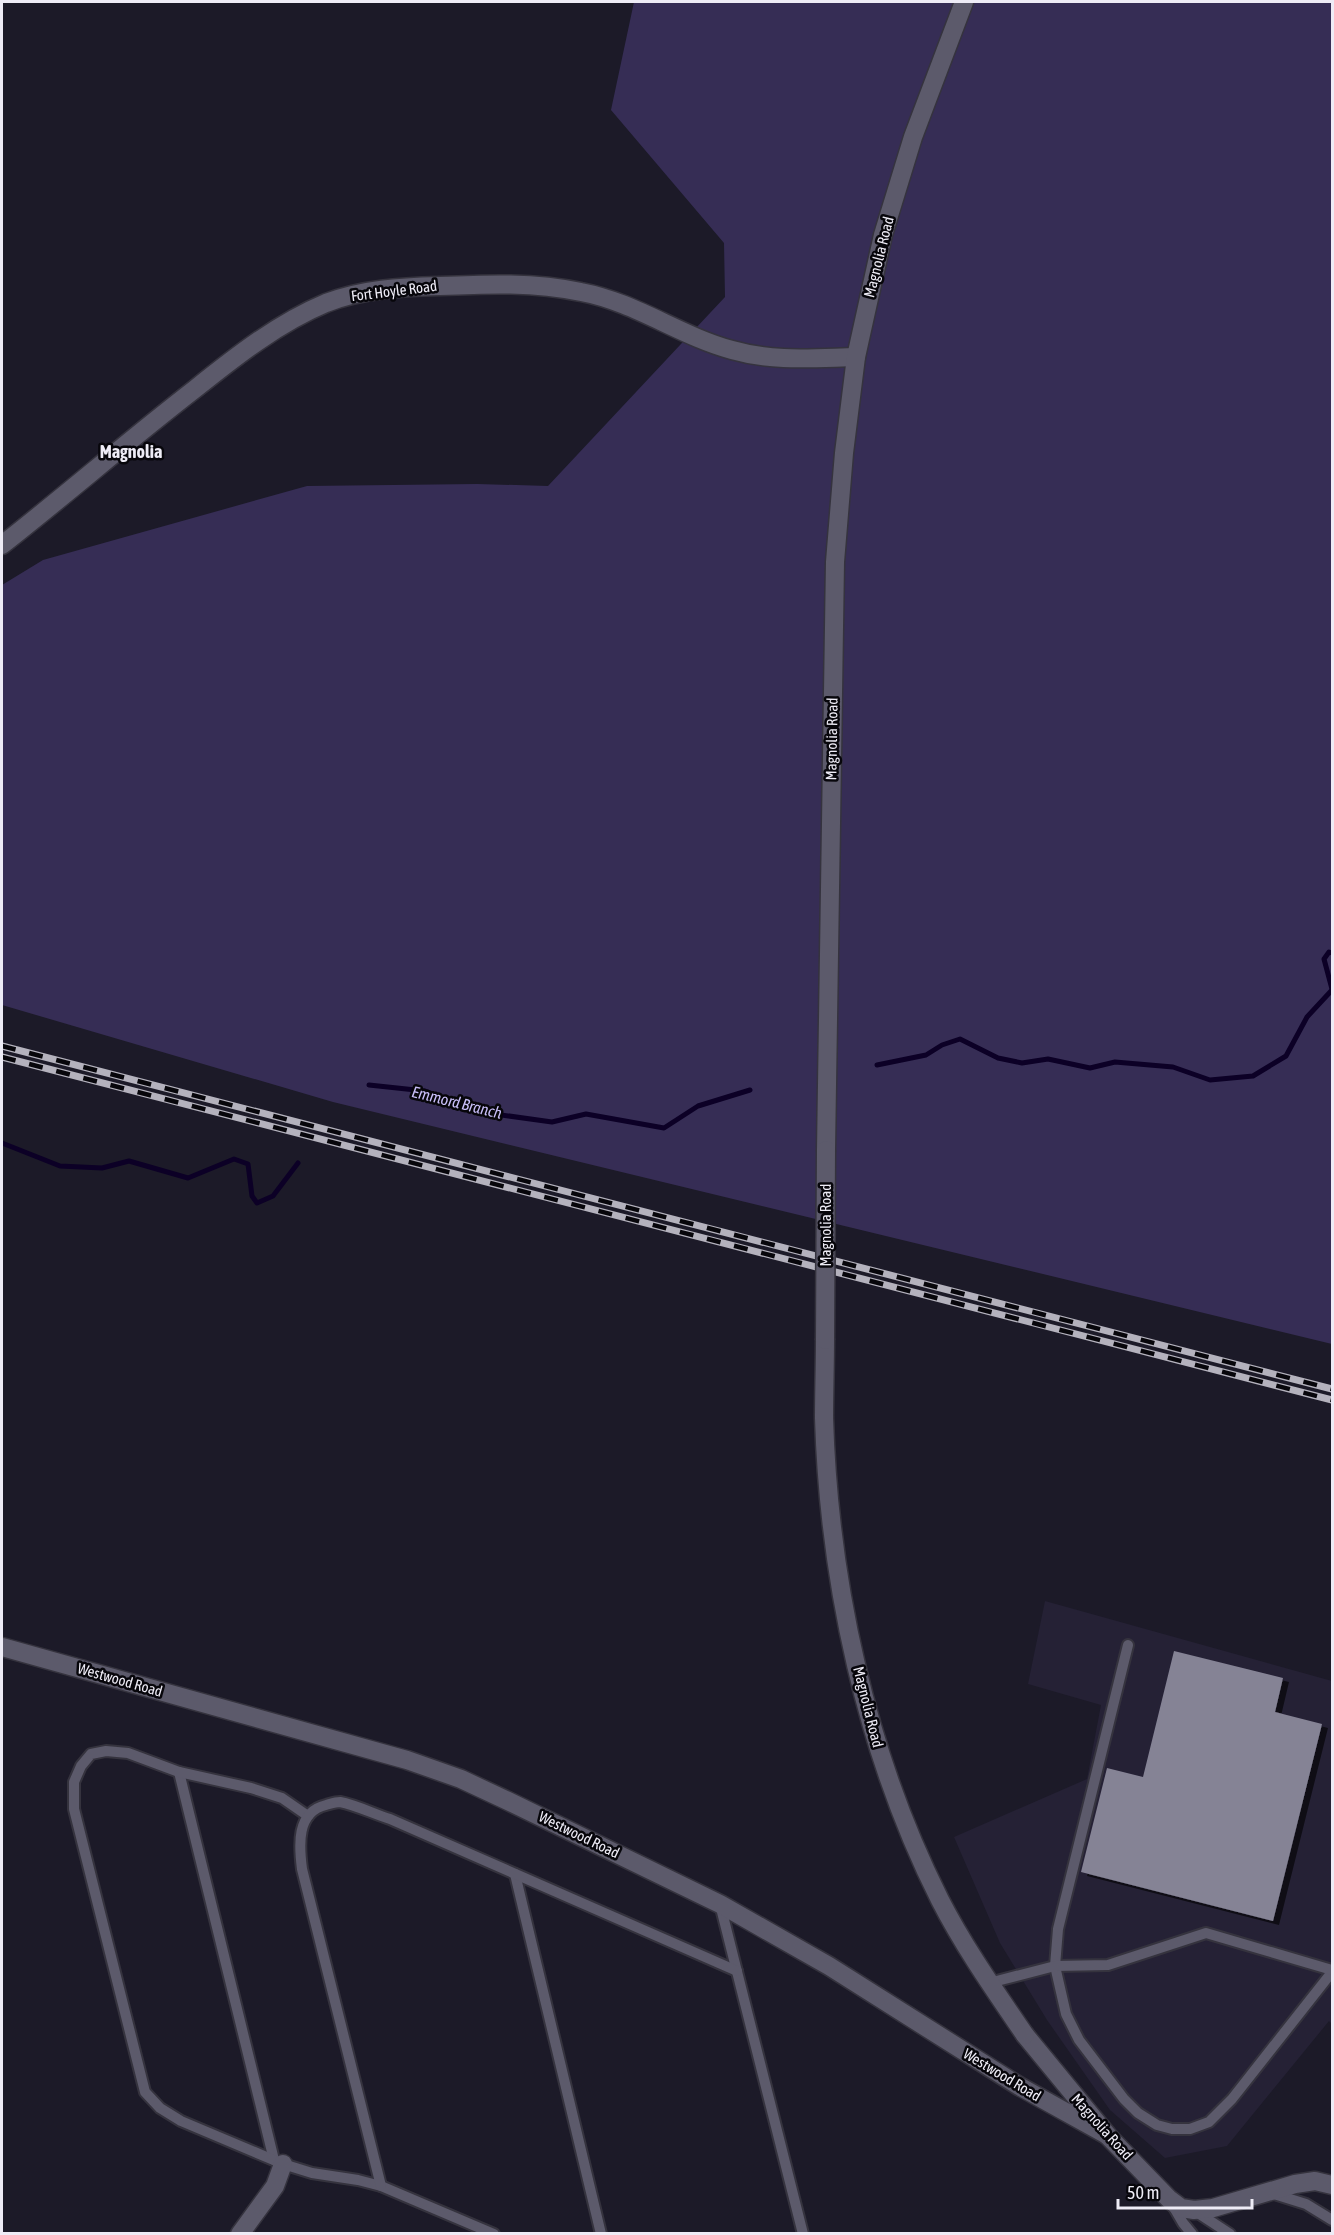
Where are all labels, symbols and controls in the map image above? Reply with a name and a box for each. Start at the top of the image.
street label: Magnolia Road [860,215,897,299]
street label: Fort Hoyle Road [350,277,438,304]
district label: Magnolia [100,441,162,462]
street label: Magnolia Road [822,697,841,781]
water label: Emmord Branch [410,1082,504,1122]
street label: Magnolia Road [817,1184,834,1266]
street label: Westwood Road [76,1659,165,1700]
street label: Magnolia Road [850,1665,887,1749]
street label: Westwood Road [536,1808,622,1861]
street label: Westwood Road [960,2045,1044,2104]
street label: Magnolia Road [1068,2090,1136,2163]
scale bar [1118,2172,1252,2210]
text: 50 m [1127,2182,1159,2203]

